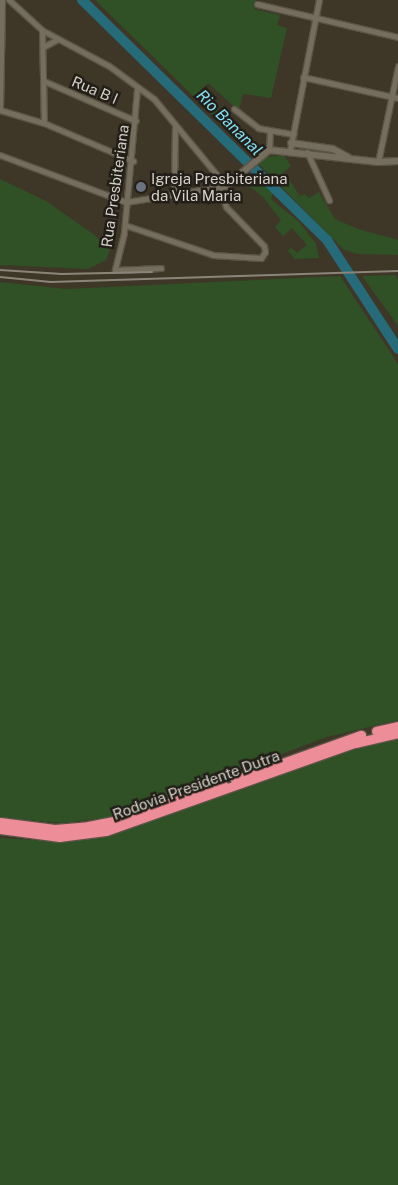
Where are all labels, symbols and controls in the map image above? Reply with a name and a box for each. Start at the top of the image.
street label: Rua B I [69,72,121,108]
water label: Rio Bananal [192,86,266,160]
street label: Rua Presbiteriana [97,124,133,248]
place label: Igreja Presbiteriana da Vila Maria [151,169,288,204]
marker: Igreja Presbiteriana da Vila Maria [135,181,147,193]
street label: Rodovia Presidente Dutra [110,746,282,824]

